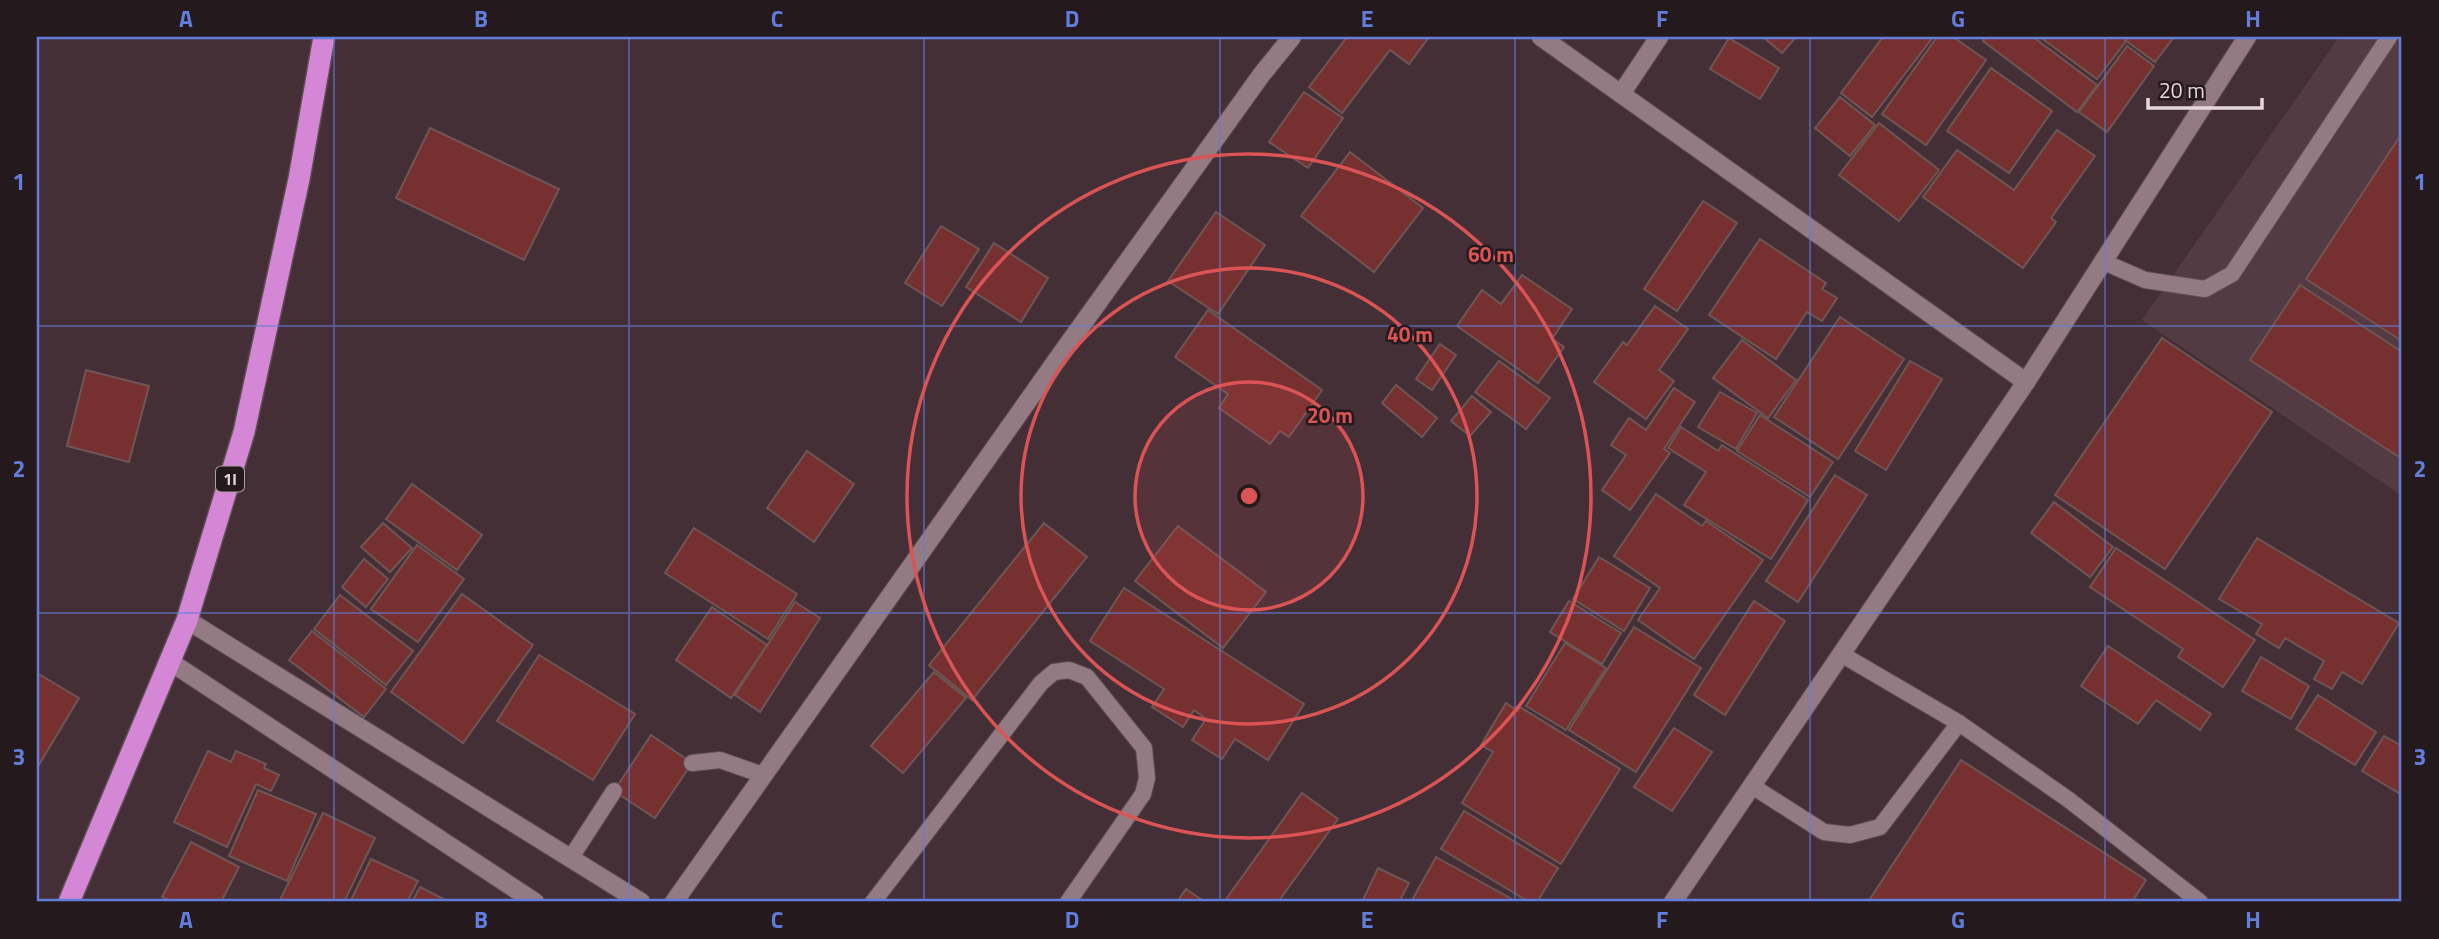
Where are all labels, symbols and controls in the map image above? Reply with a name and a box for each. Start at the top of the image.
text: A [179,1,193,36]
text: B [474,1,488,36]
text: C [771,1,783,36]
text: D [1065,1,1079,36]
text: E [1361,1,1373,36]
text: F [1656,1,1668,36]
text: G [1951,1,1965,36]
text: H [2245,1,2261,36]
scale bar [2148,66,2262,110]
text: 20 m [2159,74,2205,106]
text: 1 [13,164,25,199]
text: 1 [2414,164,2426,199]
text: 60 m [1468,238,1514,270]
text: 40 m [1387,318,1433,350]
text: 20 m [1307,399,1353,431]
text: 2 [13,451,25,486]
text: 2 [2414,451,2426,486]
road number: 1I [216,466,244,492]
centre of rings [1237,484,1261,508]
text: 3 [13,739,25,774]
text: 3 [2414,739,2426,774]
text: A [179,902,193,937]
text: B [474,902,488,937]
text: C [771,902,783,937]
text: D [1065,902,1079,937]
text: E [1361,902,1373,937]
text: F [1656,902,1668,937]
text: G [1951,902,1965,937]
text: H [2245,902,2261,937]

